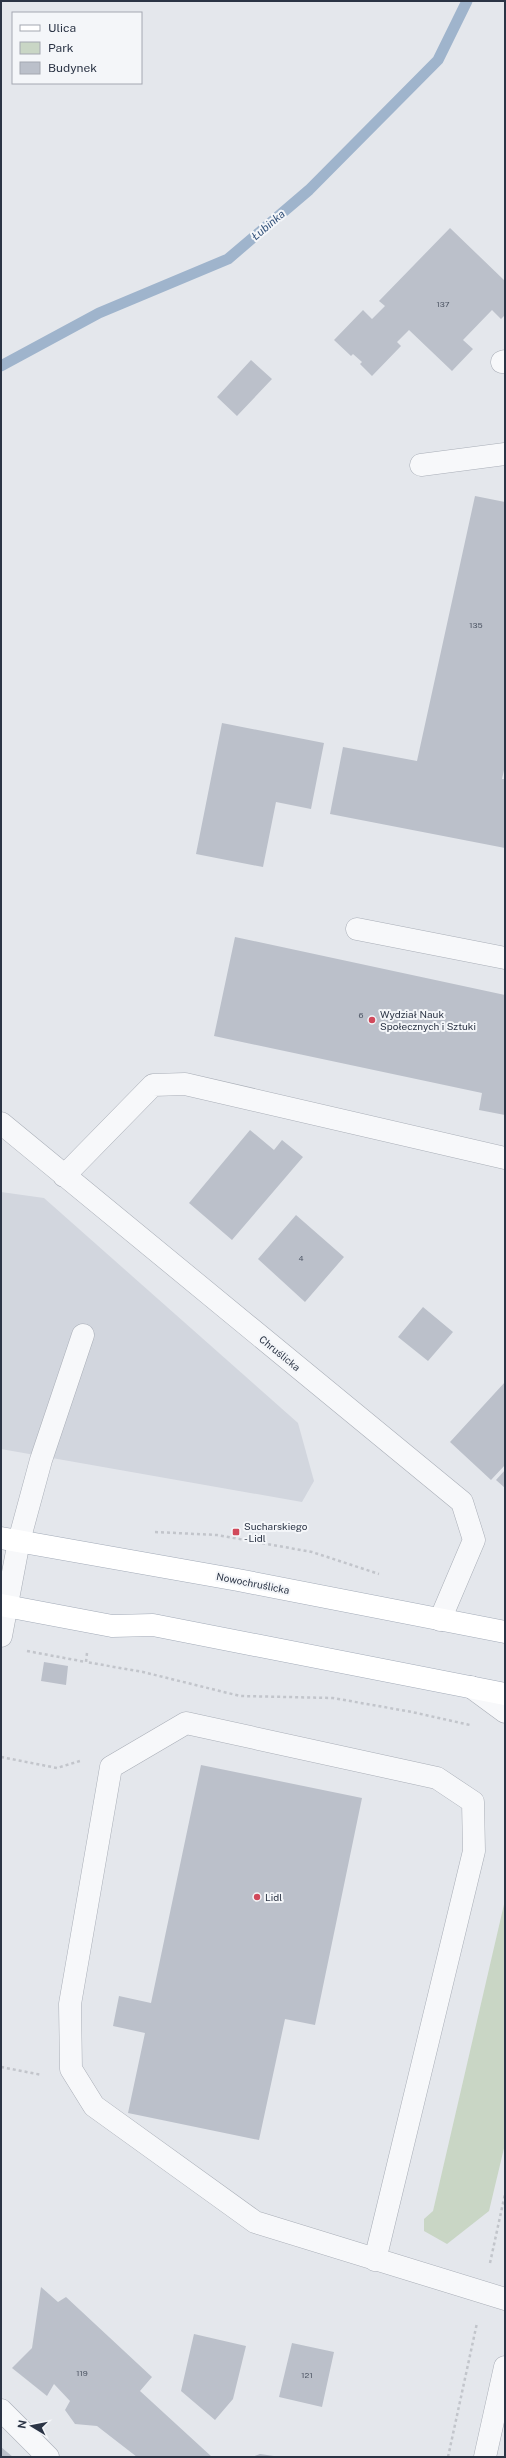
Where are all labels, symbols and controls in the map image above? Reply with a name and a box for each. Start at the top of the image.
legend [12,12,142,84]
text: Ulica [48,21,76,35]
text: Park [48,41,74,55]
text: Budynek [48,61,97,75]
water label: Łubinka [249,208,287,242]
house number: 137 [437,299,450,309]
house number: 135 [469,620,483,630]
place label: Wydział Nauk Społecznych i Sztuki [380,1008,476,1032]
house number: 6 [359,1010,364,1020]
marker: Wydział Nauk Społecznych i Sztuki [367,1015,377,1025]
house number: 4 [298,1253,304,1263]
street label: Chruślicka [257,1333,303,1373]
place label: Sucharskiego - Lidl [244,1520,308,1544]
marker: Sucharskiego - Lidl [231,1527,241,1537]
street label: Nowochruślicka [215,1570,291,1596]
place label: Lidl [265,1891,282,1903]
marker: Lidl [252,1892,262,1902]
house number: 119 [76,2368,88,2378]
house number: 121 [301,2370,313,2380]
north arrow [12,2406,52,2446]
text: N [15,2419,29,2430]

